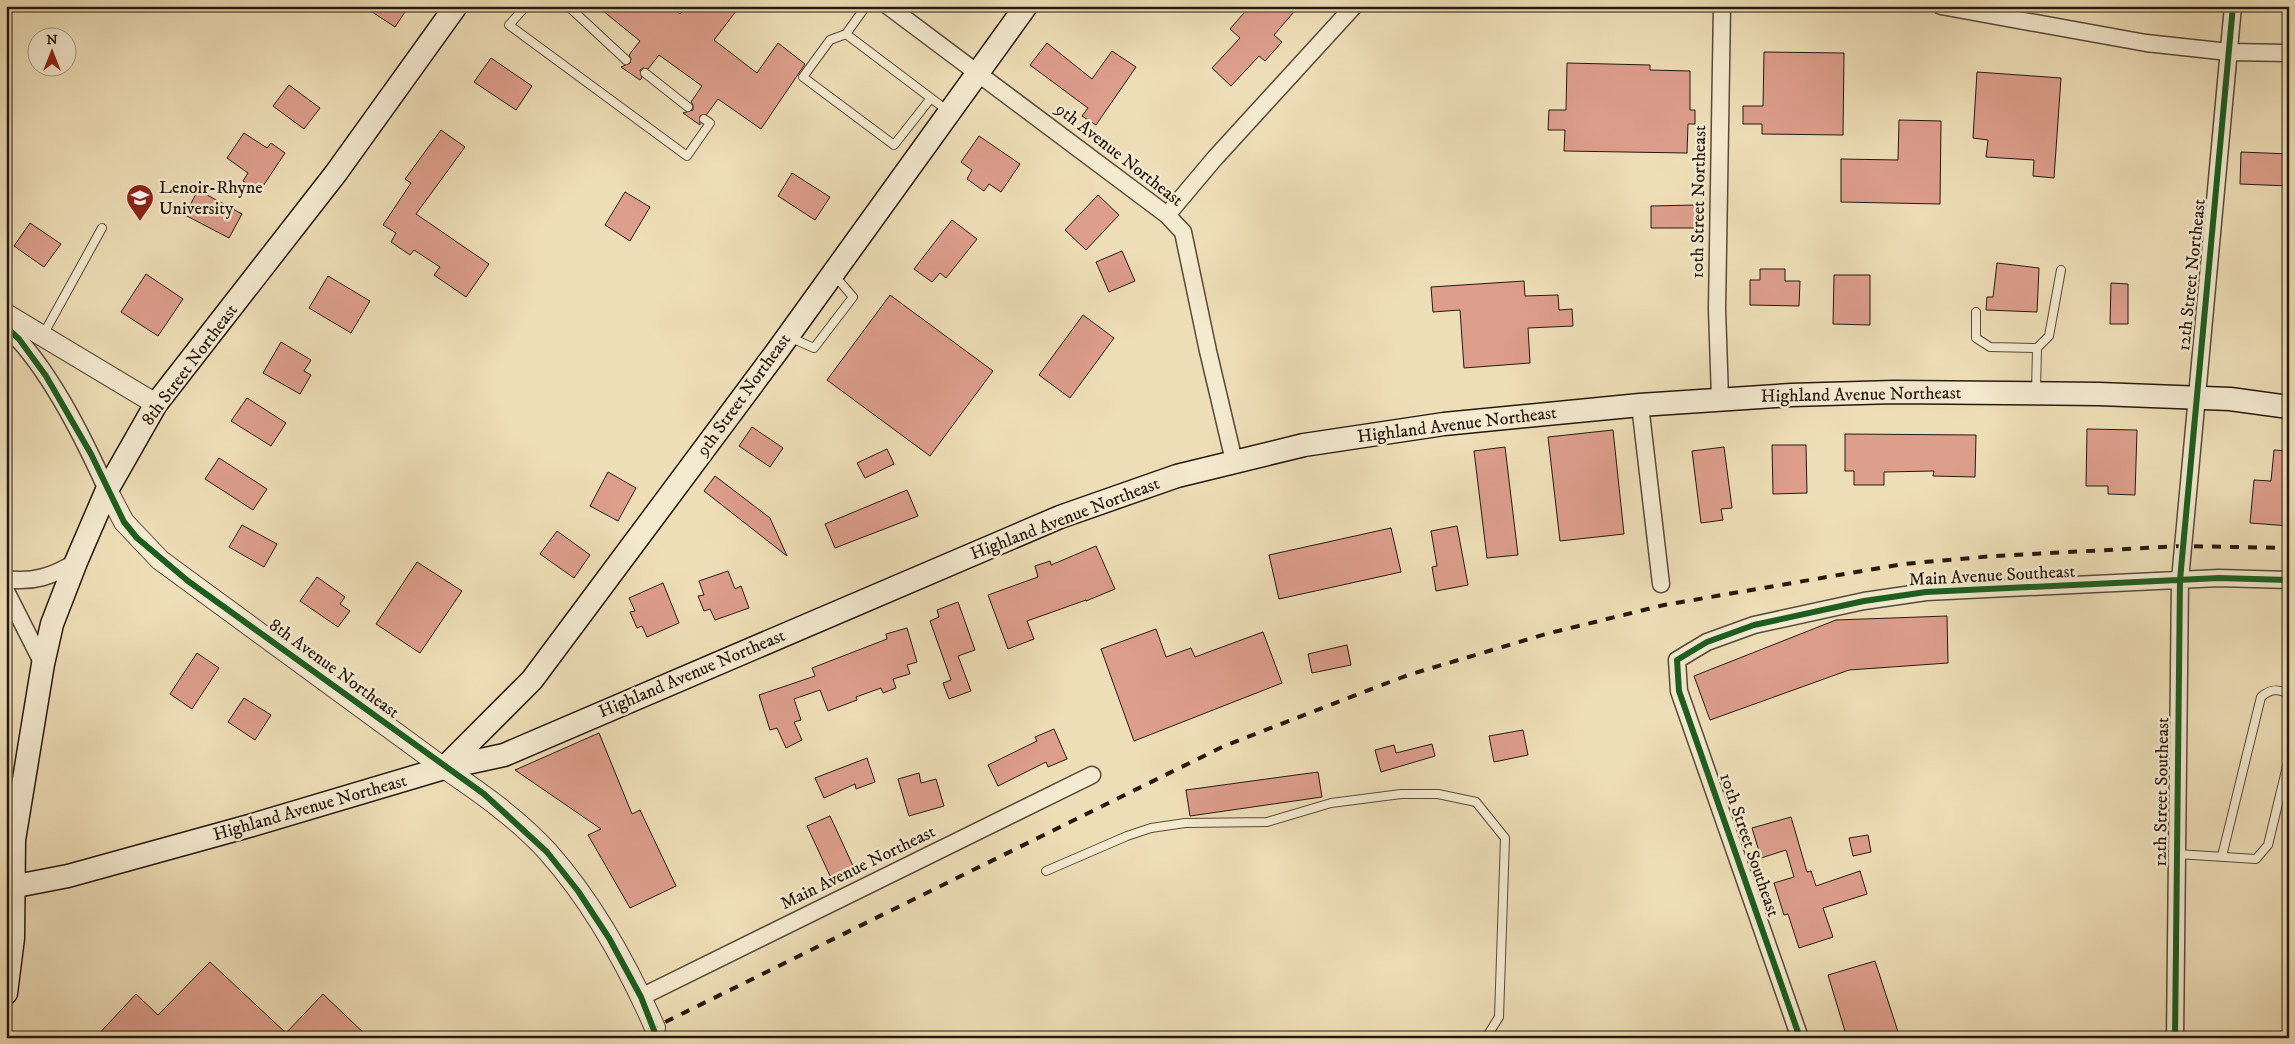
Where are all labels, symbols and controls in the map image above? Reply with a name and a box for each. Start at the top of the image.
north arrow [28,28,78,78]
text: N [46,31,58,49]
street label: 9th Avenue Northeast [1050,98,1187,212]
street label: 10th Street Northeast [1687,125,1711,279]
place label: Lenoir-Rhyne University [159,177,263,220]
school or university icon: Lenoir-Rhyne University [125,183,155,222]
street label: 12th Street Northeast [2173,198,2211,352]
street label: 8th Street Northeast [137,300,243,430]
street label: 9th Street Northeast [692,329,796,461]
street label: Highland Avenue Northeast [1760,382,1962,408]
street label: Highland Avenue Northeast [1356,402,1558,448]
street label: Highland Avenue Northeast [967,473,1163,565]
street label: Main Avenue Southeast [1908,561,2076,591]
street label: 8th Avenue Northeast [265,614,404,724]
street label: Highland Avenue Northeast [595,625,789,723]
street label: 12th Street Southeast [2150,717,2174,867]
street label: Highland Avenue Northeast [210,770,410,846]
street label: 10th Street Southeast [1714,770,1784,920]
street label: Main Avenue Northeast [777,821,939,915]

